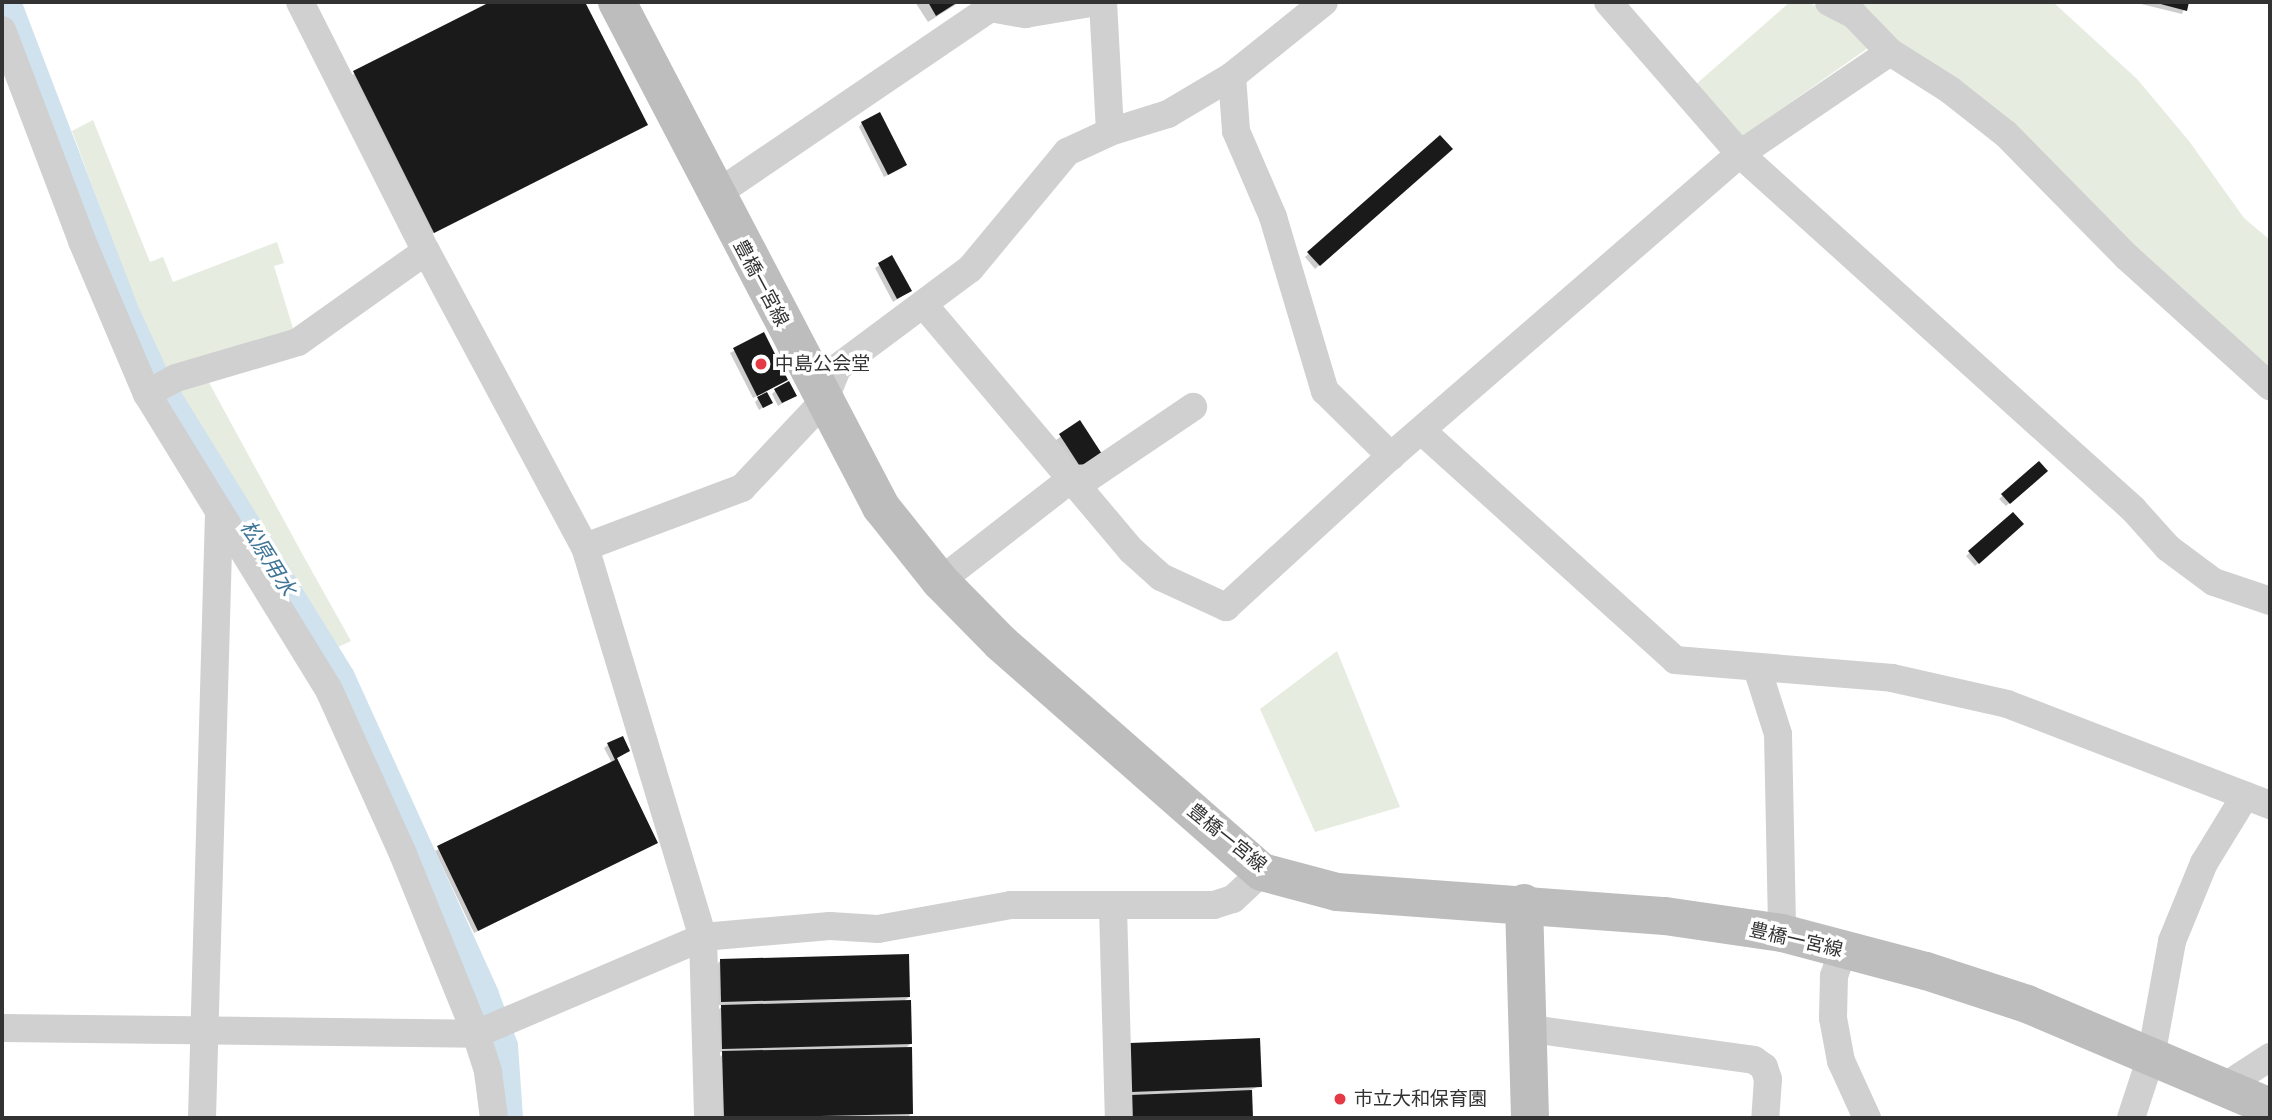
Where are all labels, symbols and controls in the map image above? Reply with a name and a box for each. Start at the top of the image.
street label: 豊橋一宮線 [729,236,793,330]
place label: 中島公会堂 [775,353,870,375]
marker: 中島公会堂 [753,356,769,372]
water label: 松原用水 [235,516,301,600]
street label: 豊橋一宮線 [1183,799,1271,877]
street label: 豊橋一宮線 [1747,918,1845,962]
place label: 市立大和保育園 [1354,1088,1487,1110]
marker: 市立大和保育園 [1332,1091,1348,1107]

